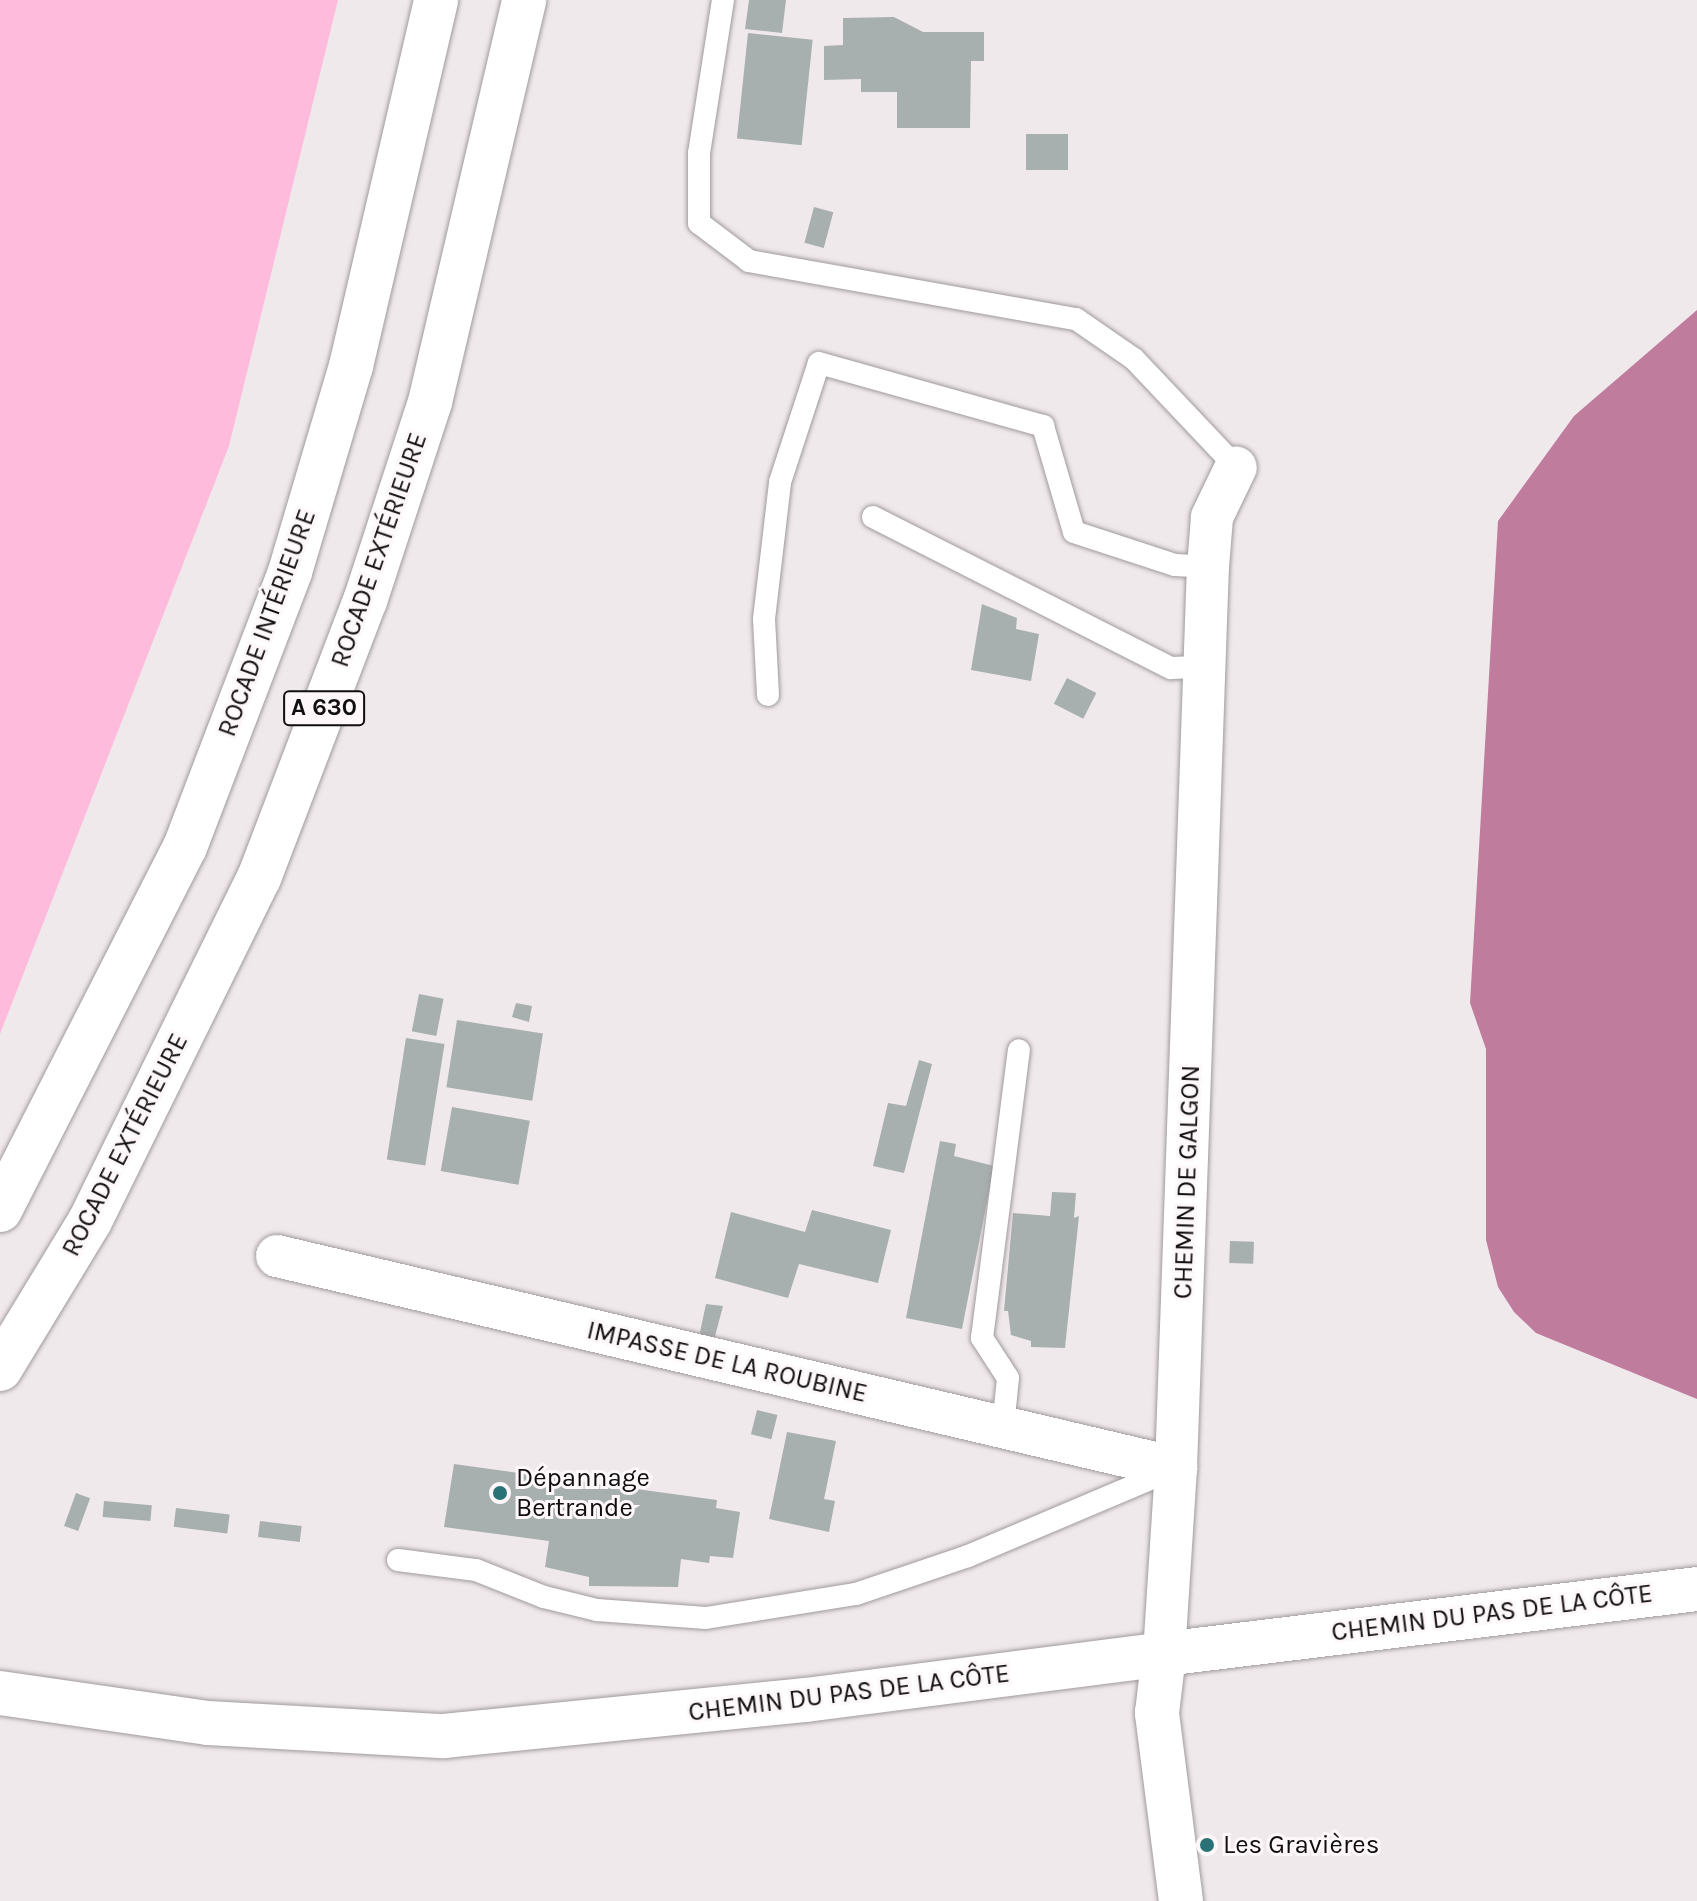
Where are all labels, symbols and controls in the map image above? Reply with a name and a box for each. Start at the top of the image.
street label: ROCADE EXTÉRIEURE [324,429,434,671]
street label: ROCADE INTÉRIEURE [211,505,323,741]
road number: A 630 [282,688,366,728]
street label: ROCADE EXTÉRIEURE [55,1028,195,1262]
street label: CHEMIN DE GALGON [1167,1064,1207,1300]
street label: IMPASSE DE LA ROUBINE [584,1315,870,1409]
place label: Dépannage Bertrande [516,1462,650,1524]
marker: Dépannage Bertrande [491,1484,509,1502]
street label: CHEMIN DU PAS DE LA CÔTE [1330,1578,1654,1648]
street label: CHEMIN DU PAS DE LA CÔTE [687,1658,1011,1728]
place label: Les Gravières [1223,1829,1379,1861]
marker: Les Gravières [1198,1836,1216,1854]

